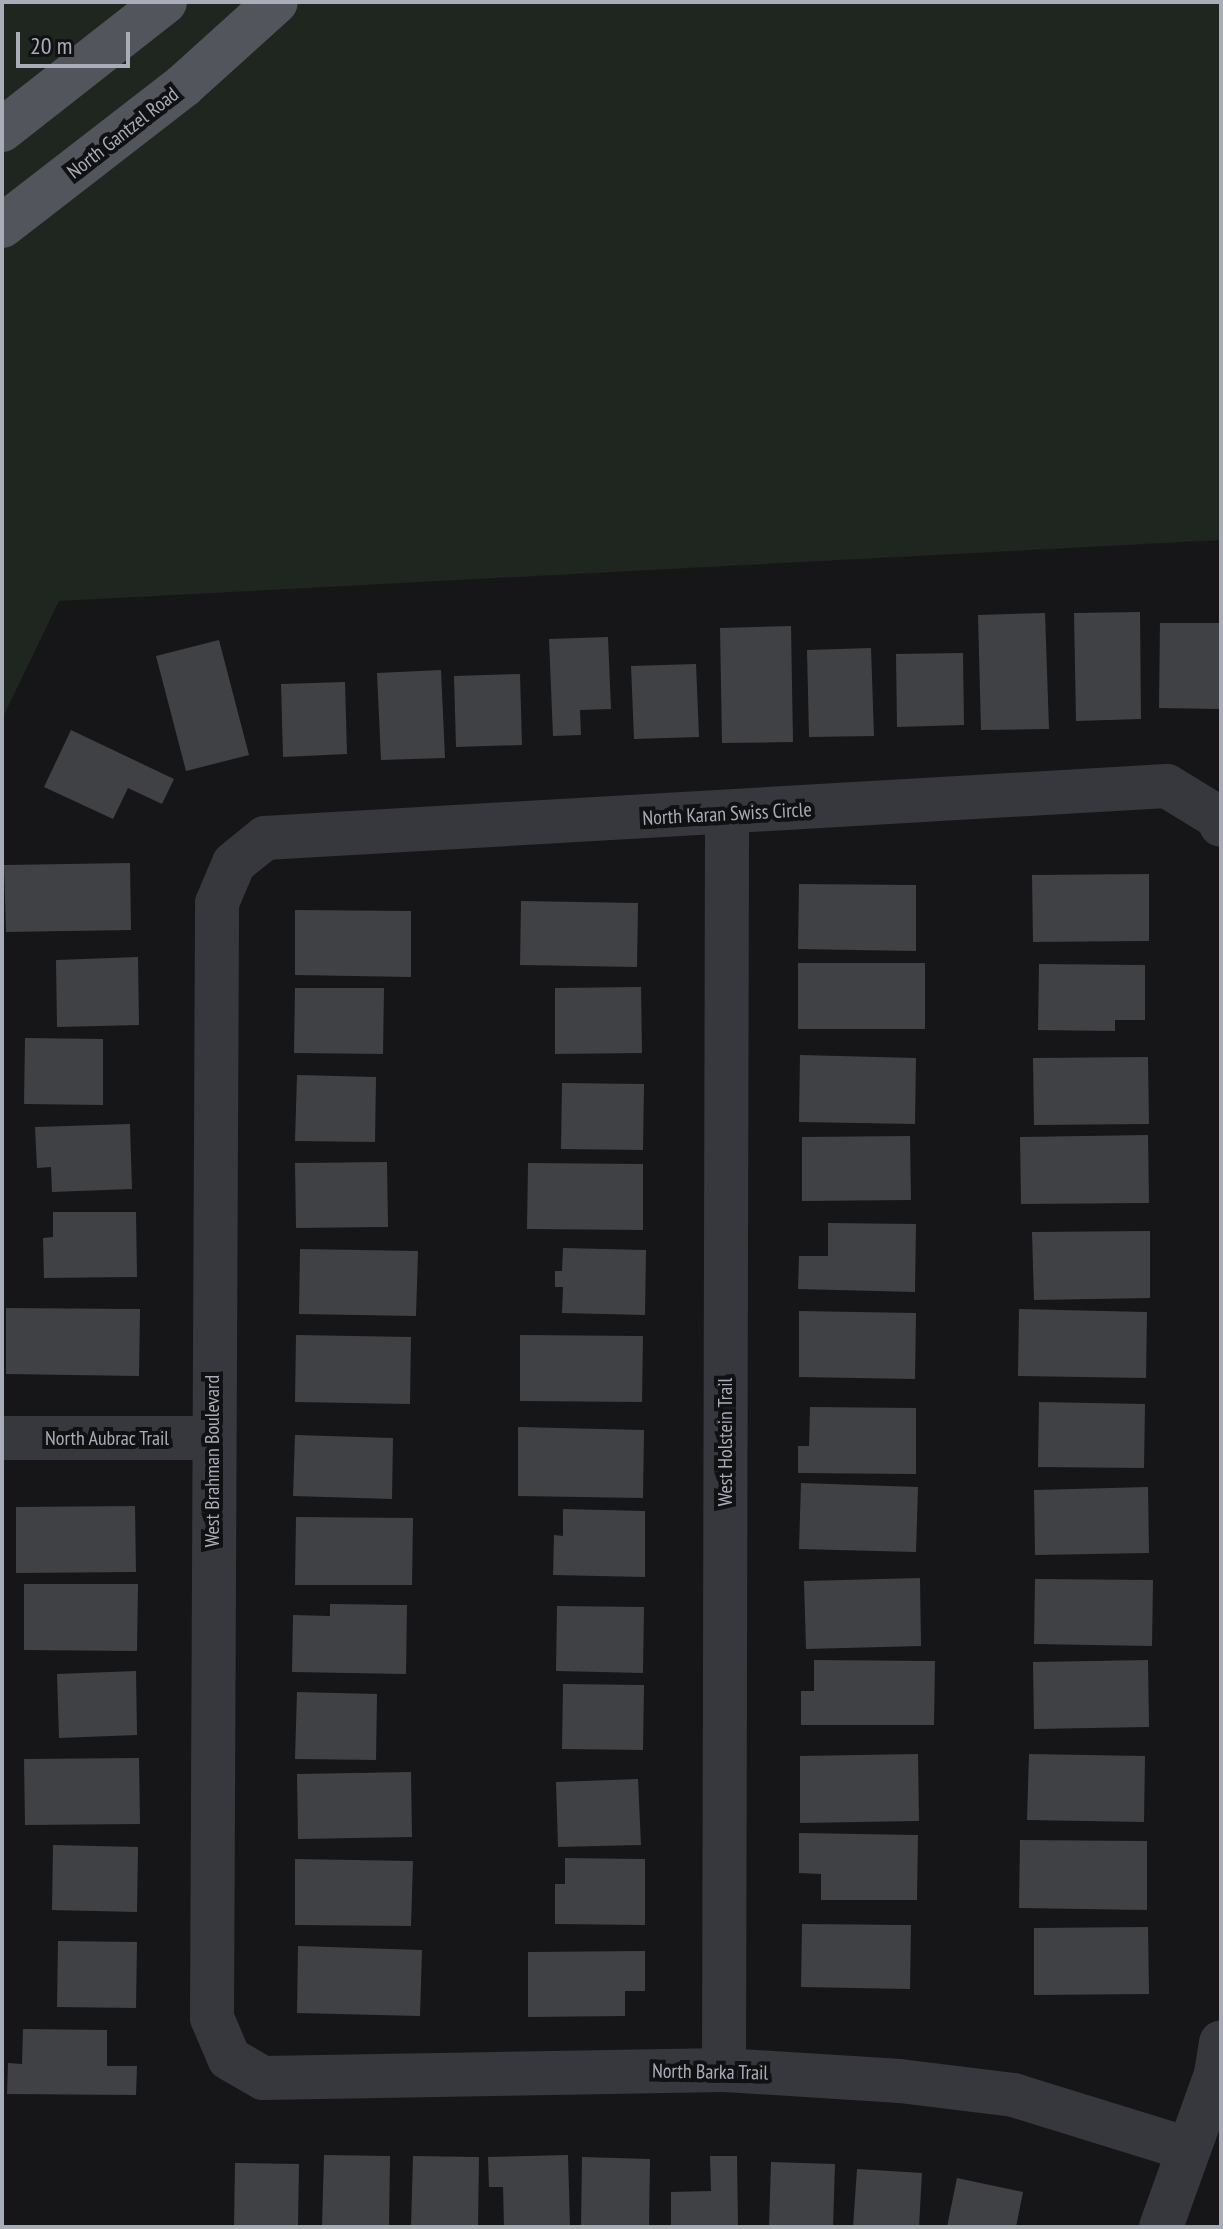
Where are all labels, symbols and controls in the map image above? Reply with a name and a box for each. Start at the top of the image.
scale bar [20,16,134,66]
text: 20 m [30,30,72,61]
street label: North Gantzel Road [63,82,183,184]
street label: North Karan Swiss Circle [642,798,812,830]
street label: West Brahman Boulevard [200,1375,224,1547]
street label: West Holstein Trail [713,1378,737,1506]
street label: North Aubrac Trail [44,1426,170,1450]
street label: North Barka Trail [652,2059,768,2085]

